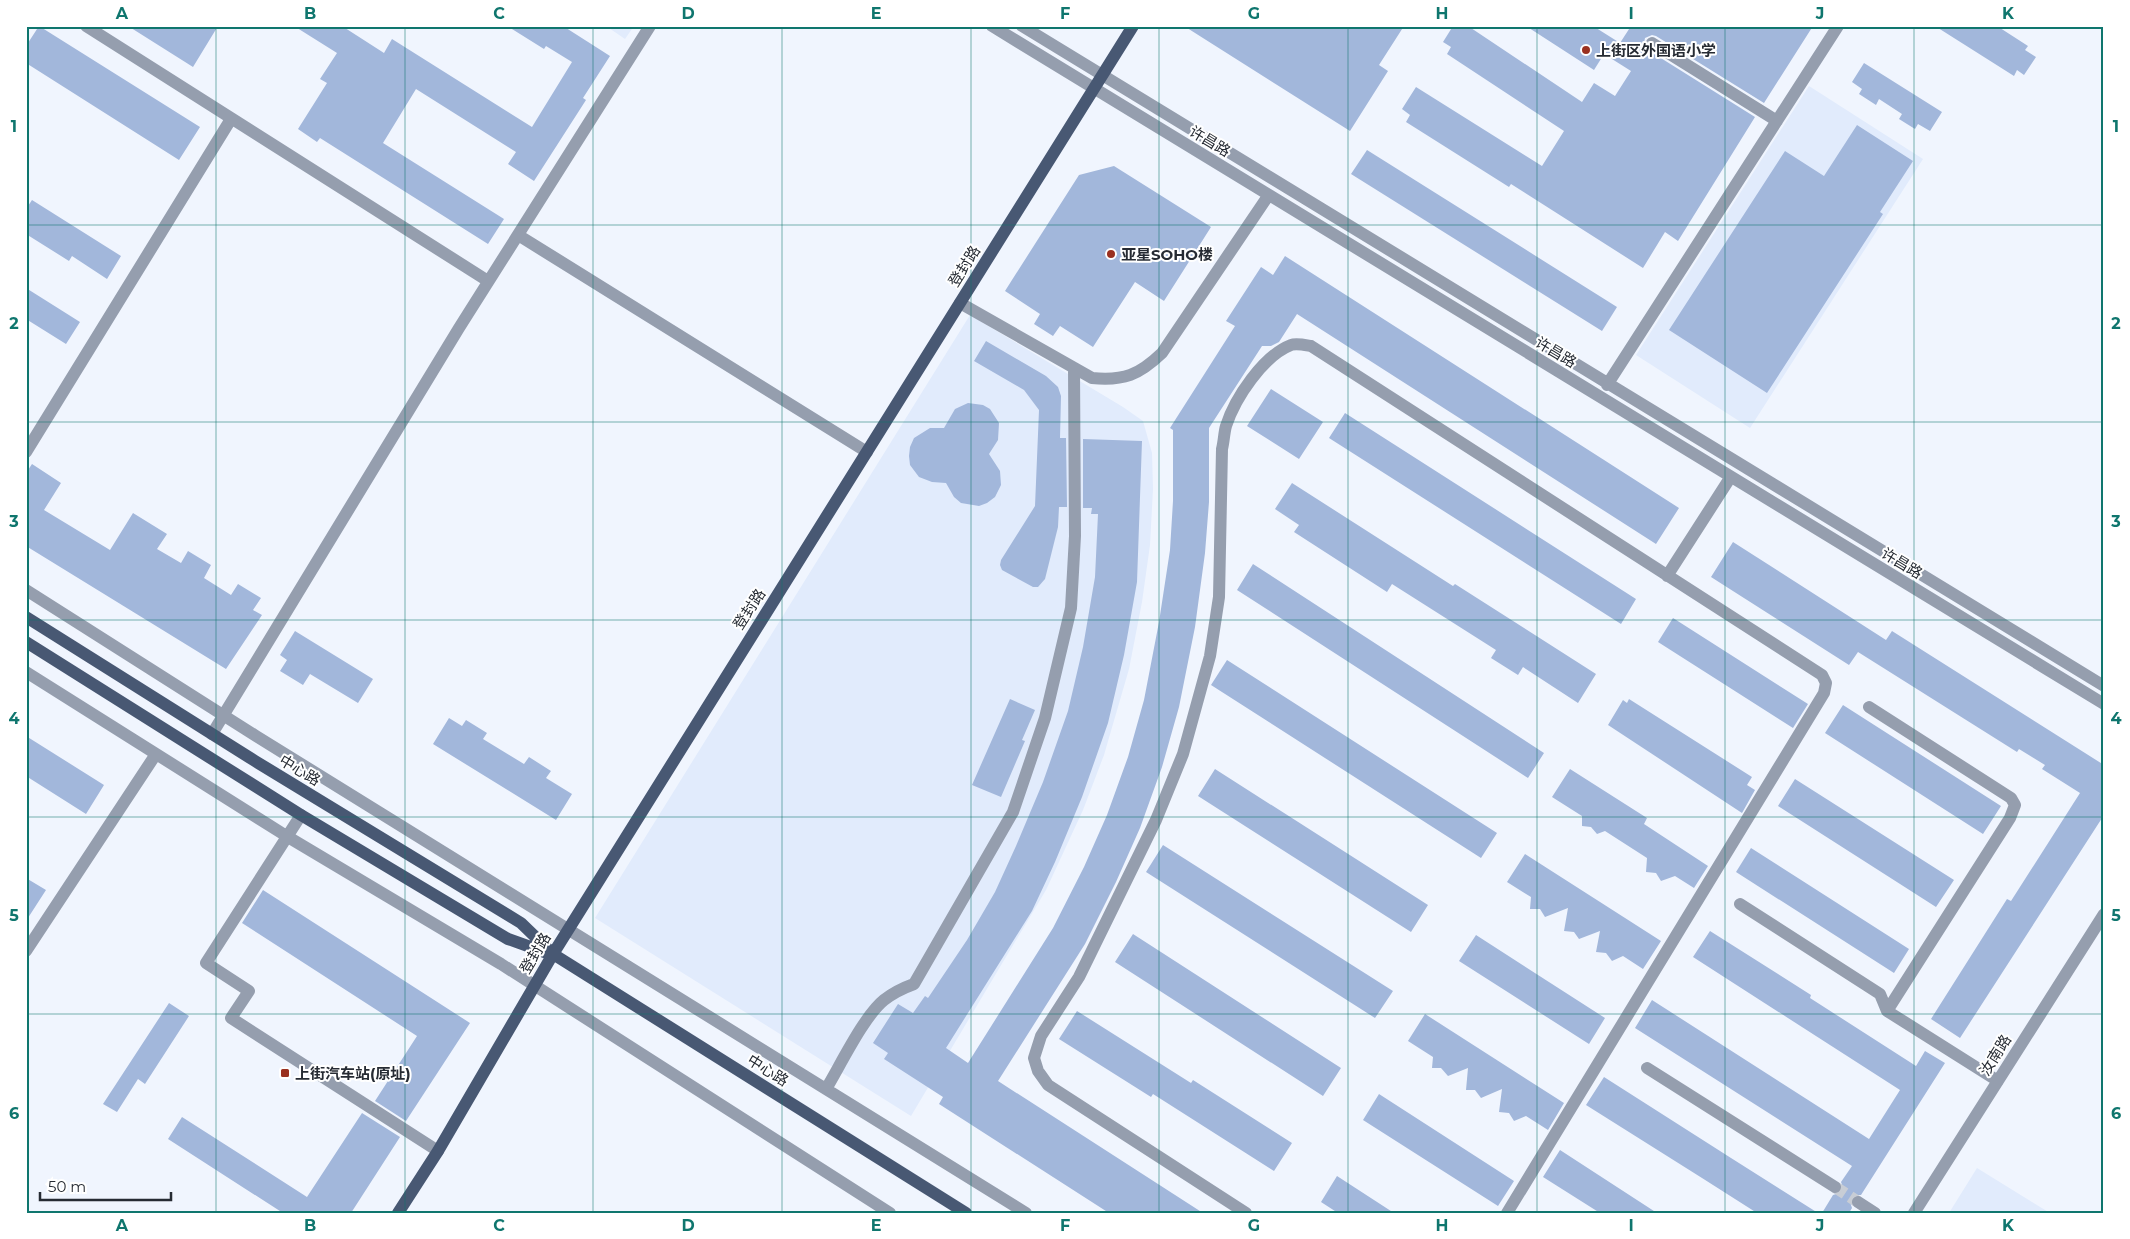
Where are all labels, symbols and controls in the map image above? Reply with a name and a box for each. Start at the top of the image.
text: A [115,4,129,23]
text: B [304,4,316,23]
text: C [493,4,505,23]
text: D [681,4,695,23]
text: E [871,4,881,23]
text: F [1060,4,1070,23]
text: G [1248,4,1260,23]
text: H [1436,4,1448,23]
text: I [1628,4,1634,23]
text: J [1815,4,1824,23]
text: K [2002,4,2015,23]
place label: 上街区外国语小学 [1596,41,1716,60]
marker: 上街区外国语小学 [1580,44,1592,56]
text: 1 [11,117,17,136]
text: 1 [2113,117,2119,136]
street label: 许昌路 [1186,121,1234,161]
street label: 登封路 [944,242,984,290]
place label: 亚星SOHO楼 [1121,245,1213,264]
marker: 亚星SOHO楼 [1105,248,1117,260]
text: 2 [9,314,19,333]
text: 2 [2111,314,2121,333]
street label: 许昌路 [1532,332,1580,372]
text: 3 [8,512,19,531]
text: 3 [2110,512,2121,531]
street label: 许昌路 [1878,543,1926,583]
street label: 登封路 [729,585,769,633]
text: 4 [8,709,20,728]
text: 4 [2110,709,2122,728]
street label: 中心路 [276,750,324,790]
text: 5 [9,906,19,925]
text: 5 [2111,906,2121,925]
street label: 登封路 [515,929,555,977]
street label: 汝南路 [1975,1031,2015,1079]
street label: 中心路 [744,1050,792,1090]
place label: 上街汽车站(原址) [295,1064,411,1083]
marker: 上街汽车站(原址) [279,1067,291,1079]
text: 6 [9,1104,19,1123]
text: 6 [2111,1104,2121,1123]
scale bar [40,1169,171,1201]
text: 50 m [48,1177,86,1196]
text: A [115,1216,129,1235]
text: B [304,1216,316,1235]
text: C [493,1216,505,1235]
text: D [681,1216,695,1235]
text: E [871,1216,881,1235]
text: F [1060,1216,1070,1235]
text: G [1248,1216,1260,1235]
text: H [1436,1216,1448,1235]
text: I [1628,1216,1634,1235]
text: J [1815,1216,1824,1235]
text: K [2002,1216,2015,1235]

